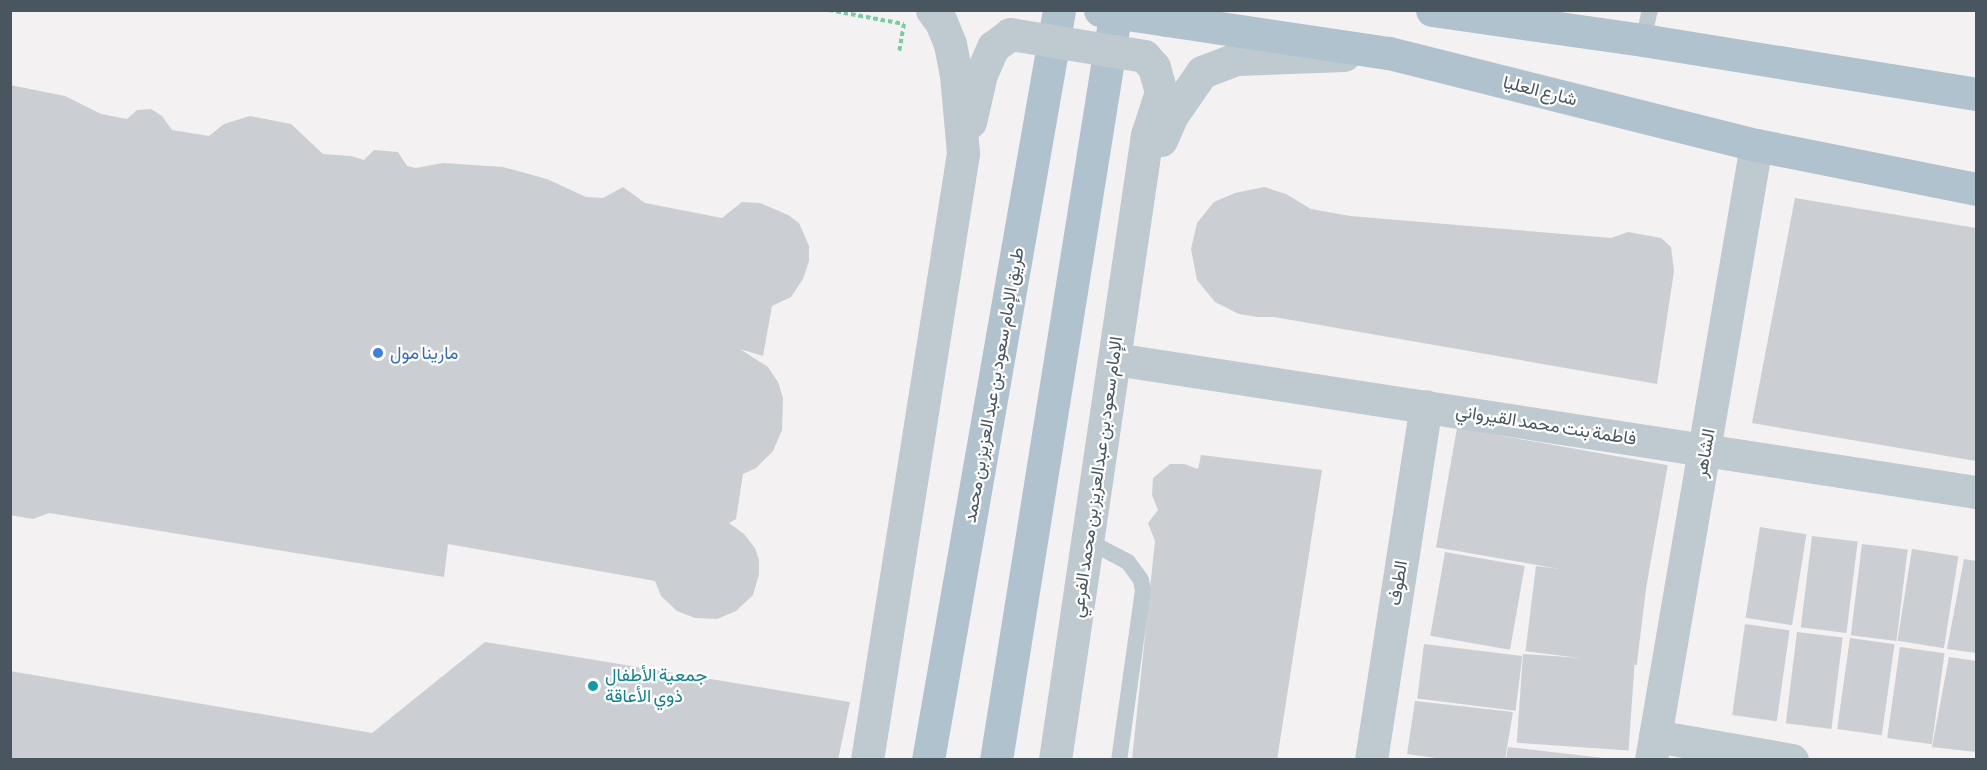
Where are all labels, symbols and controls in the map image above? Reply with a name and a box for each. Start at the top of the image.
street label: شارع العليا [1501,71,1579,111]
street label: طريق الإمام سعود بن عبد العزيز بن محمد [959,246,1029,524]
street label: الإمام سعود بن عبدالعزيز بن محمد الفرعي [1067,335,1127,619]
place label: مارينا مول [390,342,458,364]
marker: مارينا مول [371,346,385,360]
street label: فاطمة بنت محمد القيرواني [1454,400,1638,450]
street label: الشاهر [1690,427,1720,479]
street label: الطوف [1384,559,1412,607]
place label: جمعية الأطفال ذوي الأعاقة [605,665,707,708]
marker: جمعية الأطفال ذوي الأعاقة [586,679,600,693]

